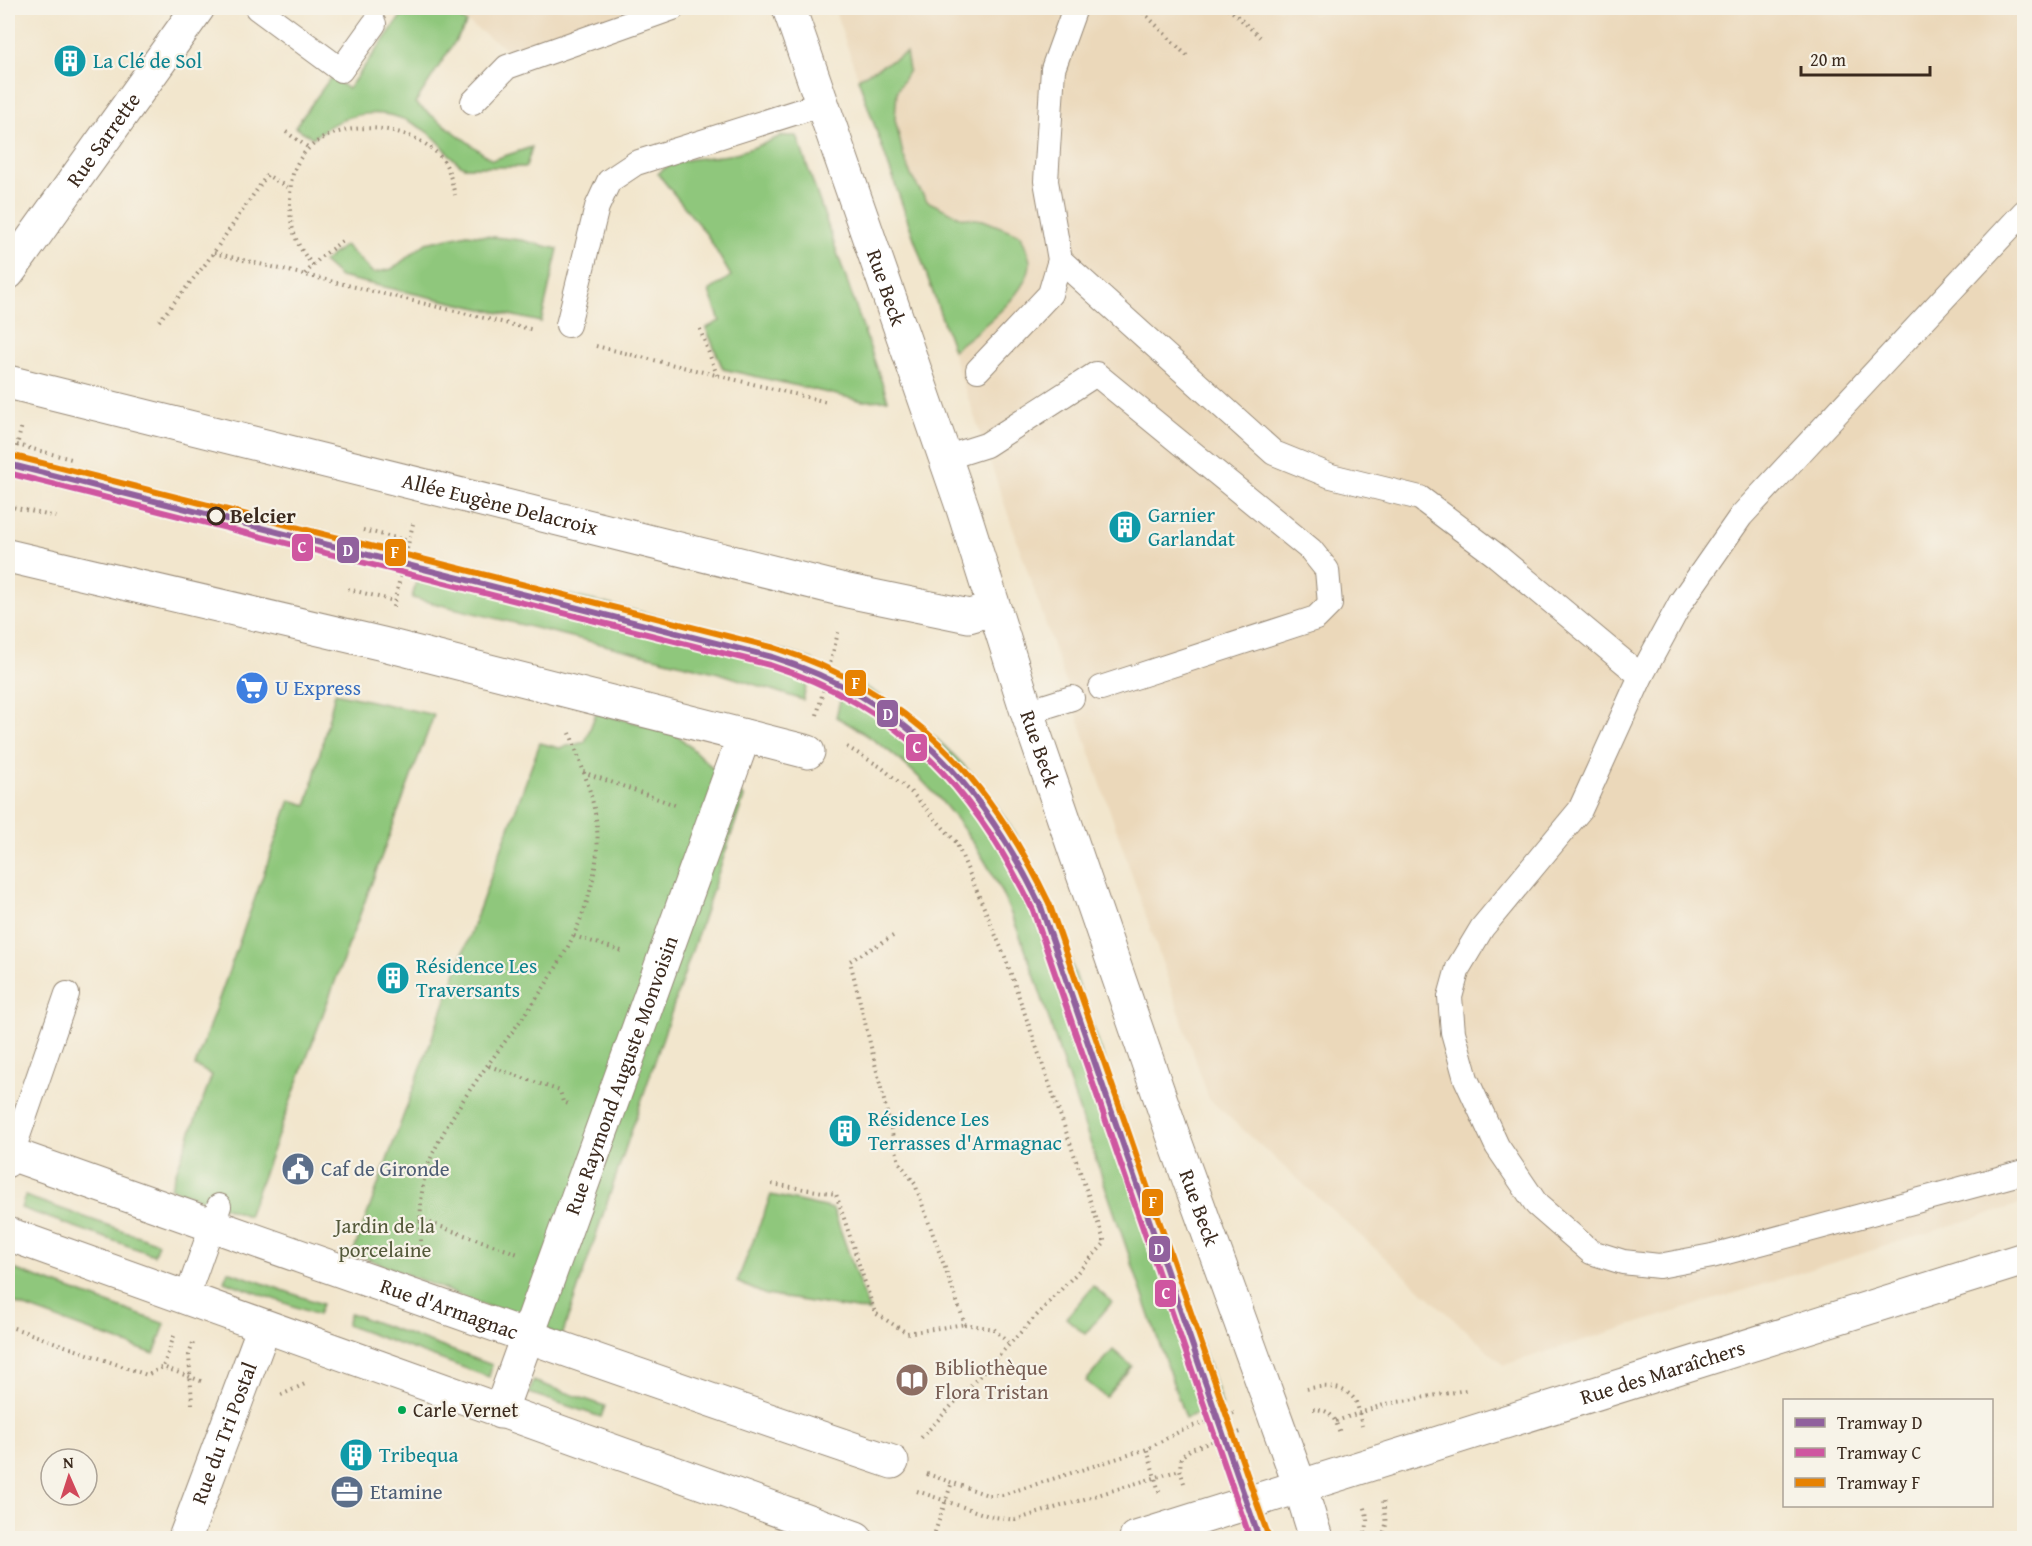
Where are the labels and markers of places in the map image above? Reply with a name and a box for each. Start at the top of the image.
building icon: La Clé de Sol [52,43,88,79]
place label: La Clé de Sol [93,45,202,76]
place label: Garnier Garlandat [1148,499,1236,554]
place label: Belcier [230,500,296,531]
marker: Belcier [207,507,225,525]
building icon: Garnier Garlandat [1107,509,1143,545]
supermarket icon: U Express [234,670,270,706]
place label: U Express [275,672,361,703]
place label: Résidence Les Traversants [416,950,537,1005]
building icon: Résidence Les Traversants [375,960,411,996]
place label: Résidence Les Terrasses d'Armagnac [868,1103,1062,1158]
building icon: Résidence Les Terrasses d'Armagnac [827,1113,863,1149]
public building icon: Caf de Gironde [280,1151,316,1187]
place label: Caf de Gironde [321,1153,450,1184]
place label: Bibliothèque Flora Tristan [935,1352,1049,1407]
library icon: Bibliothèque Flora Tristan [894,1362,930,1398]
place label: Carle Vernet [413,1395,518,1424]
marker: Carle Vernet [396,1404,408,1416]
building icon: Tribequa [338,1437,374,1473]
place label: Tribequa [379,1439,458,1470]
office icon: Etamine [329,1474,365,1510]
place label: Etamine [370,1476,443,1507]

